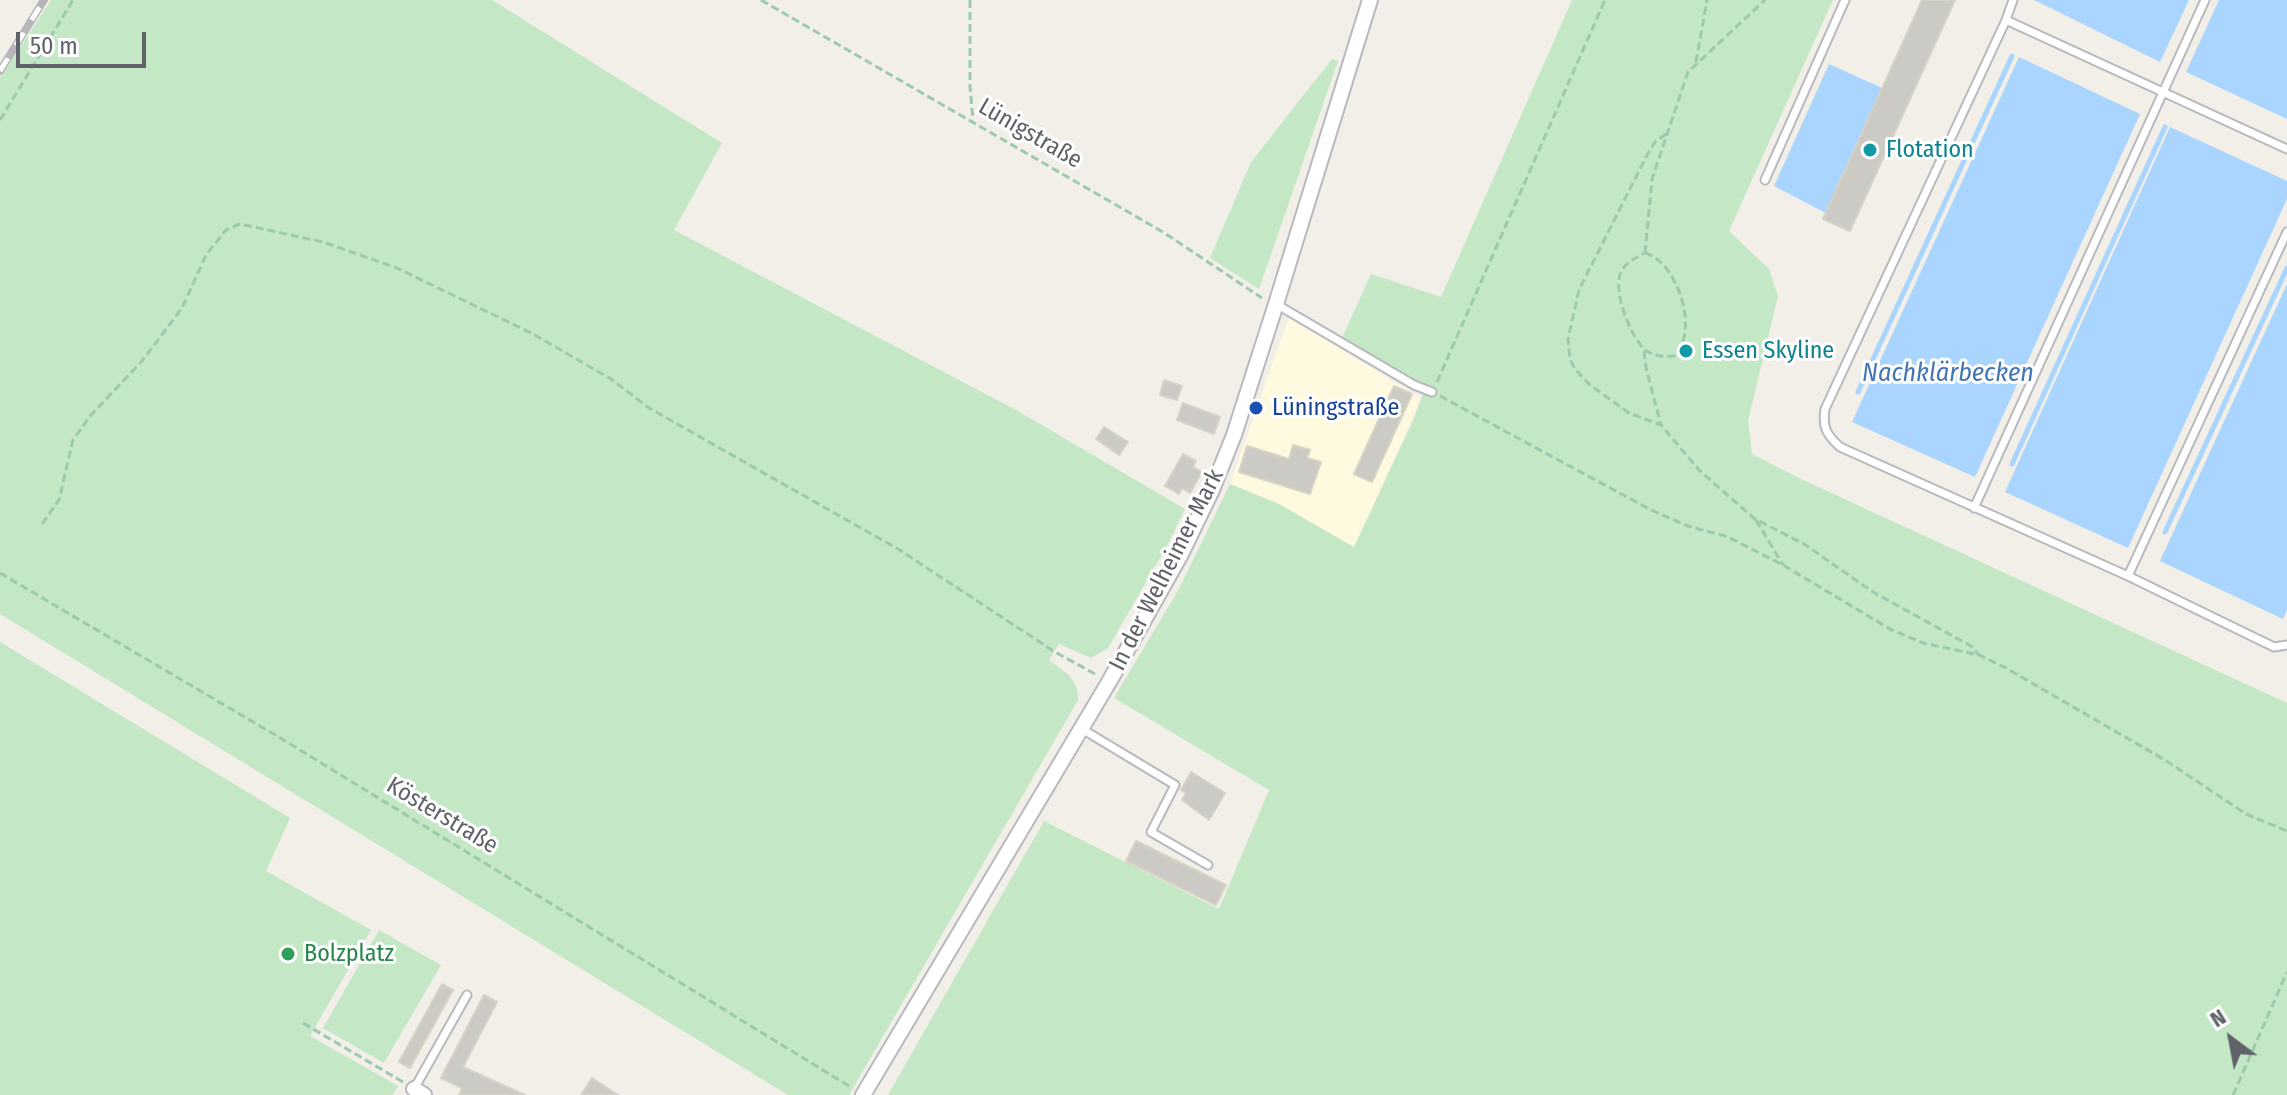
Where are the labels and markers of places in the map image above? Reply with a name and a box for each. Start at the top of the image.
place label: Flotation [1886,136,1974,164]
marker: Flotation [1861,141,1879,159]
place label: Essen Skyline [1702,337,1834,365]
marker: Essen Skyline [1677,342,1695,360]
place label: Lüningstraße [1272,394,1399,422]
marker: Lüningstraße [1247,399,1265,417]
place label: Bolzplatz [304,940,394,968]
marker: Bolzplatz [279,945,297,963]

